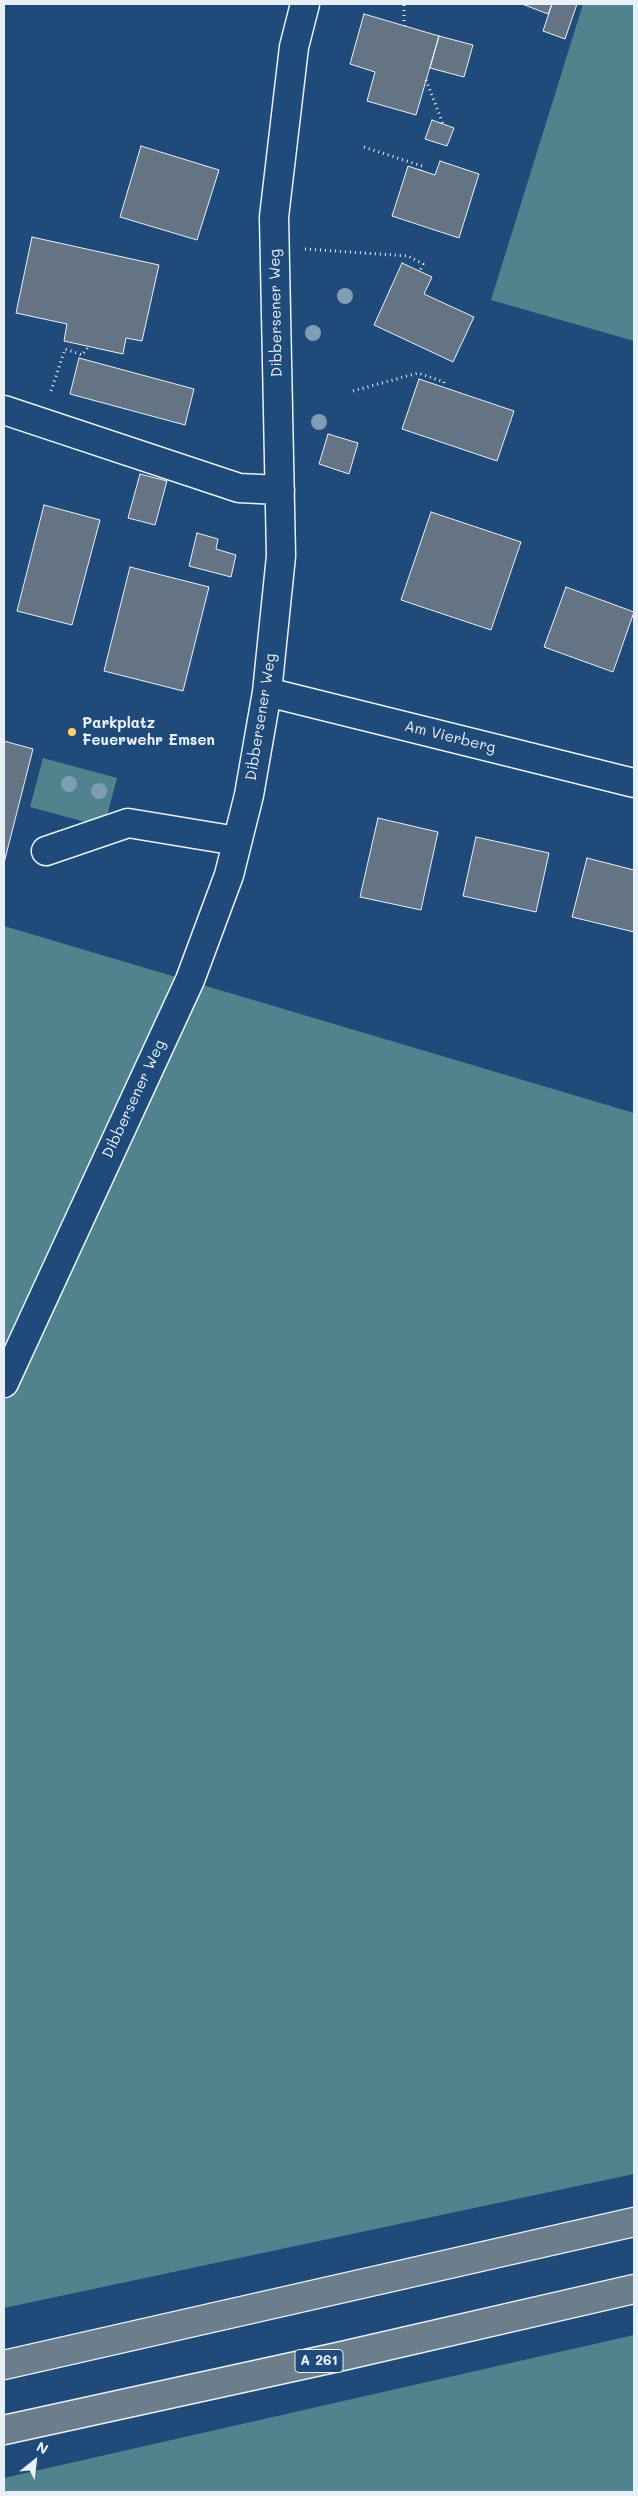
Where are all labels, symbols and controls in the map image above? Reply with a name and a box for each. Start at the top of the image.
street label: Dibbersener Weg [266,249,286,377]
street label: Dibbersener Weg [242,652,280,782]
place label: Parkplatz Feuerwehr Emsen [82,714,215,749]
street label: Am Vierberg [403,717,497,757]
marker: Parkplatz Feuerwehr Emsen [66,726,78,738]
street label: Dibbersener Weg [99,1037,169,1161]
road number: A 261 [295,2350,343,2372]
north arrow [10,2436,60,2486]
text: N [33,2437,52,2458]

